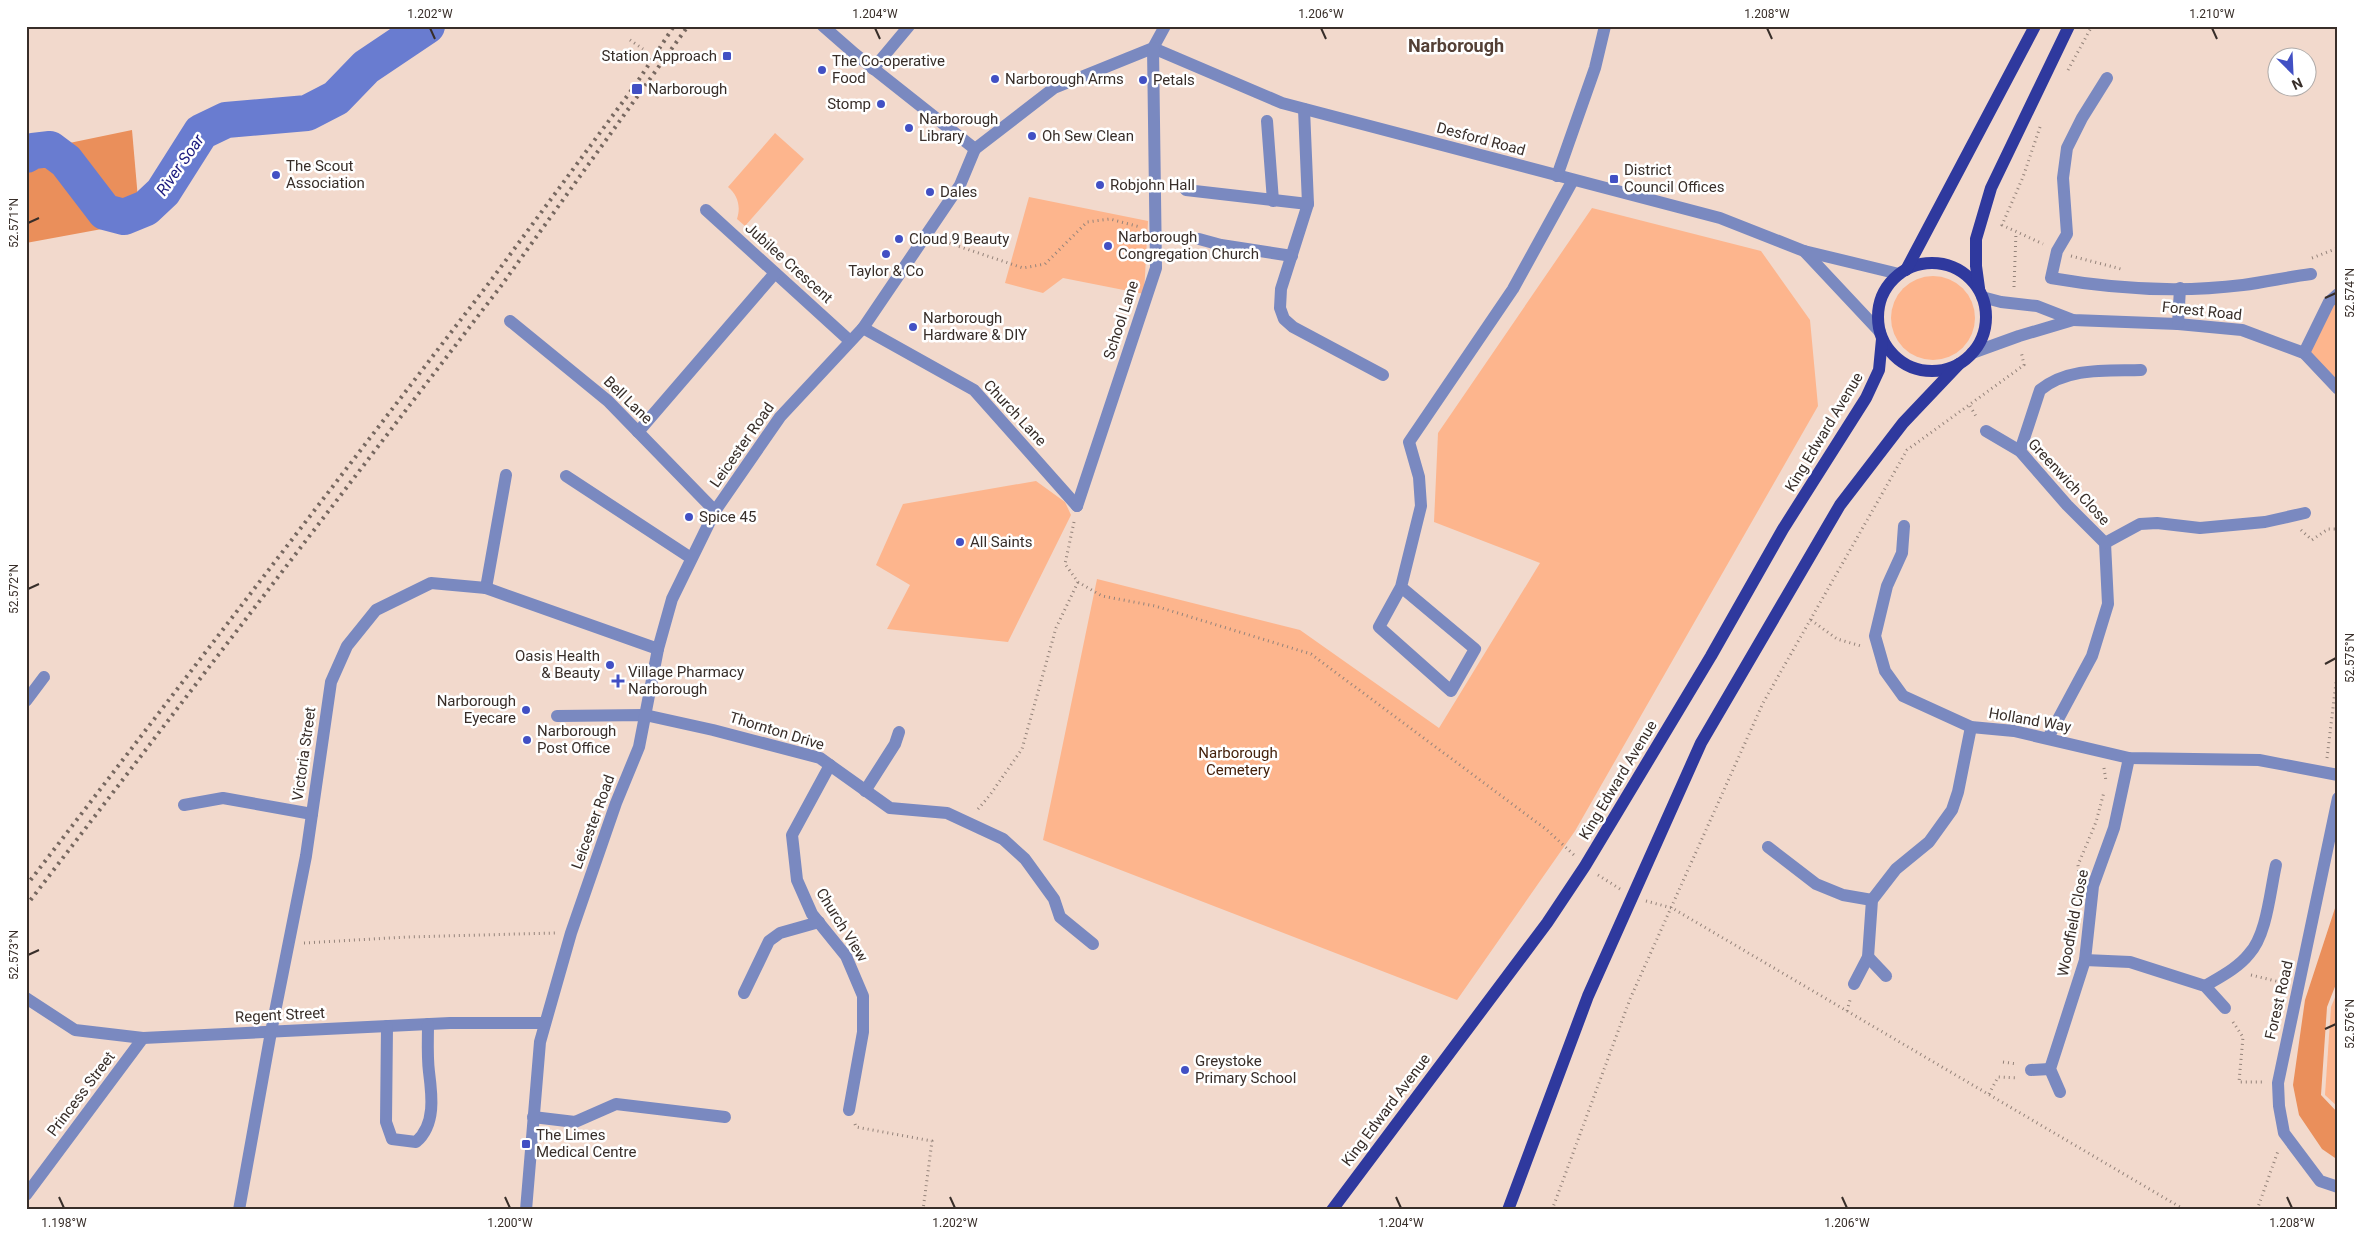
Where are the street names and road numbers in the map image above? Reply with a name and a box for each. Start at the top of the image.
street label: Desford Road [1435,119,1527,159]
street label: Jubilee Crescent [742,219,836,307]
street label: School Lane [1100,278,1142,362]
street label: Forest Road [2161,298,2243,324]
street label: King Edward Avenue [1781,369,1867,495]
street label: Bell Lane [600,372,656,428]
street label: Church Lane [980,376,1050,450]
street label: Leicester Road [706,399,778,491]
street label: Greenwich Close [2024,435,2114,529]
street label: Holland Way [1987,704,2073,736]
street label: Victoria Street [289,706,320,802]
street label: Thornton Drive [727,708,827,754]
street label: King Edward Avenue [1575,717,1661,843]
street label: Leicester Road [568,772,618,872]
street label: Woodfield Close [2054,868,2092,978]
street label: Church View [812,885,872,965]
street label: Forest Road [2261,959,2297,1041]
street label: Regent Street [235,1004,326,1026]
street label: Princess Street [43,1048,119,1140]
street label: King Edward Avenue [1338,1050,1434,1170]

